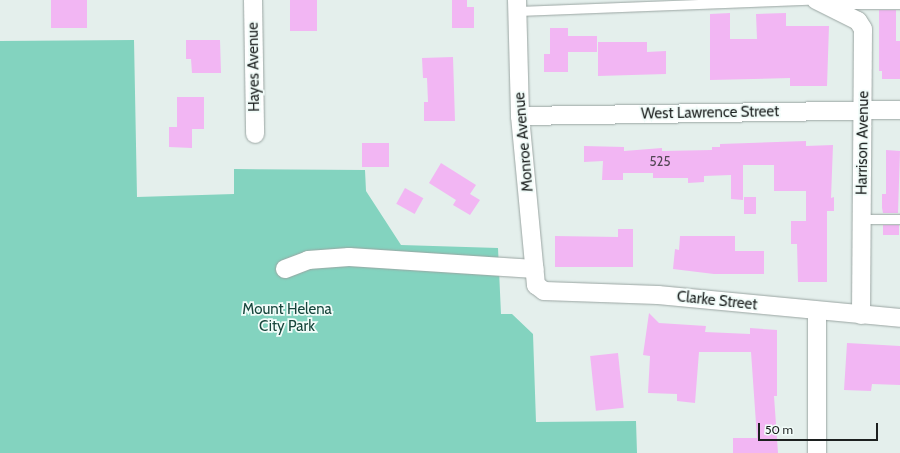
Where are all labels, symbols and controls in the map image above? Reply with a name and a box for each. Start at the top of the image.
street label: Hayes Avenue [244,22,264,112]
street label: Monroe Avenue [511,91,537,193]
street label: Harrison Avenue [853,91,873,195]
street label: West Lawrence Street [641,103,779,123]
house number: 525 [650,153,670,169]
street label: Clarke Street [676,288,758,314]
park label: Mount Helena City Park [242,300,332,335]
scale bar [760,415,880,441]
text: 50 m [765,422,793,437]

